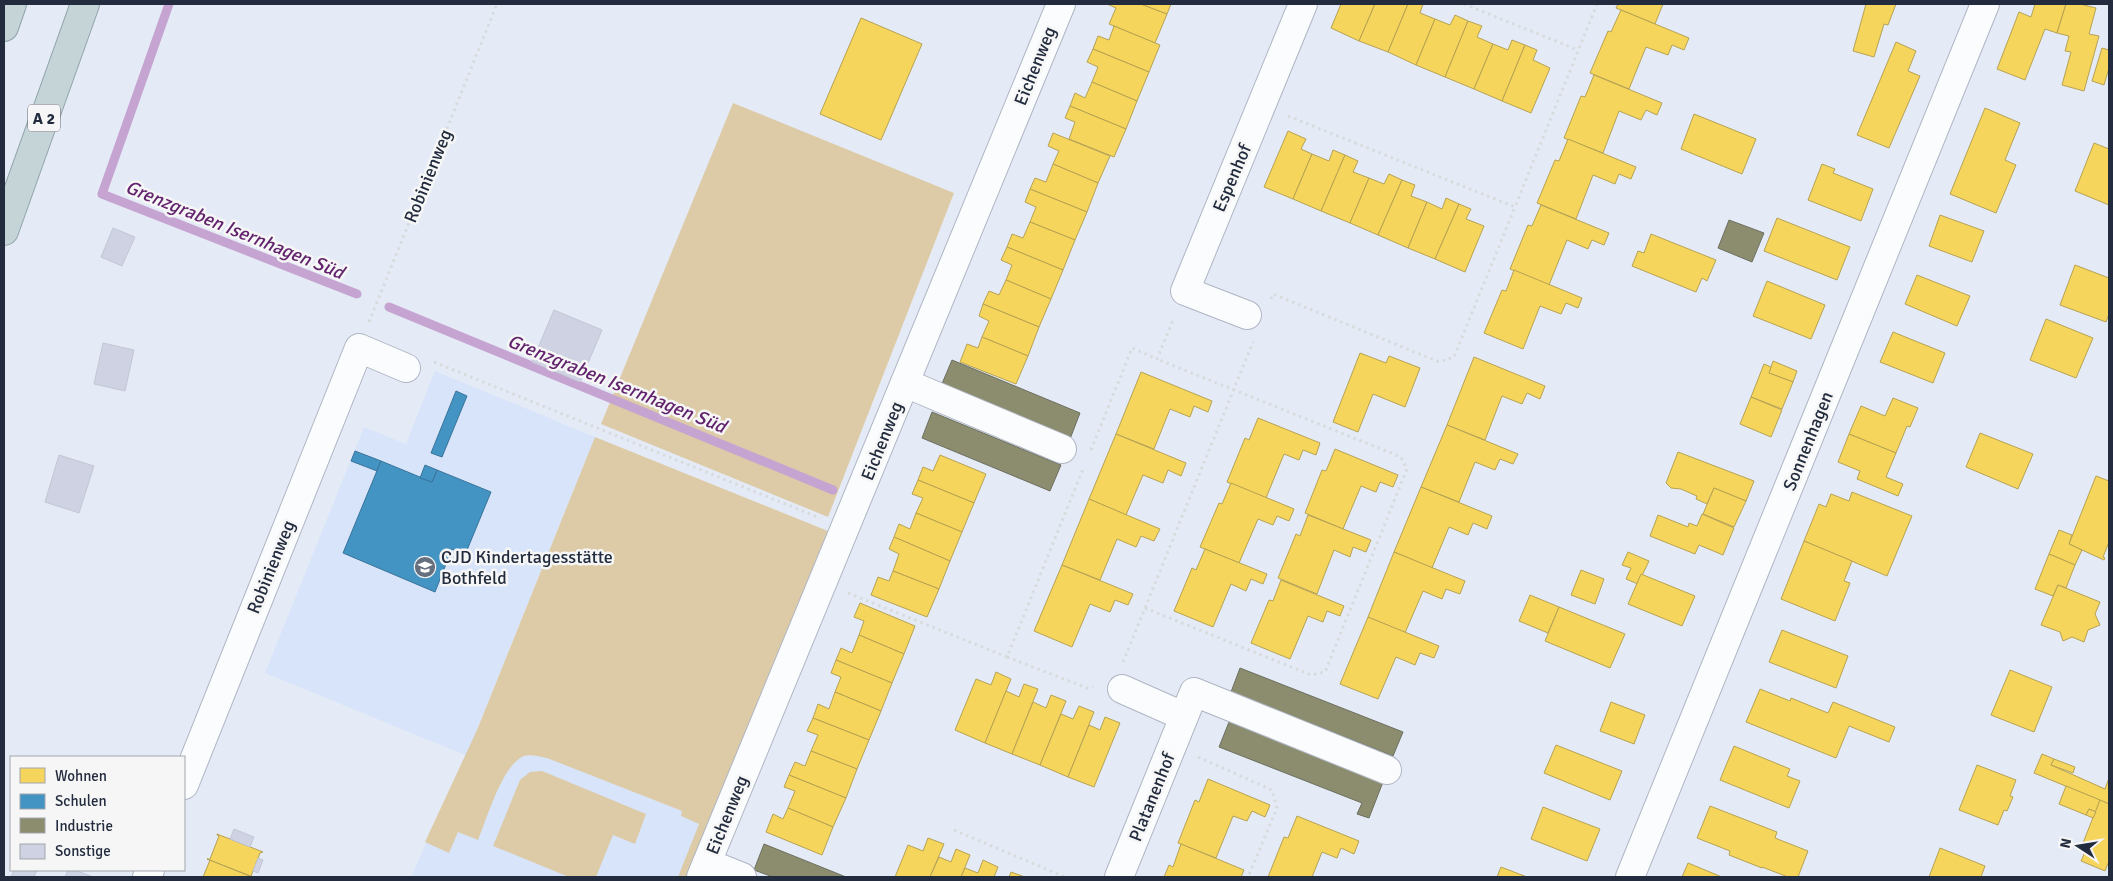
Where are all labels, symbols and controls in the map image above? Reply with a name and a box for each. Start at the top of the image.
street label: Eichenweg [1009,23,1061,109]
road number: A 2 [28,105,60,132]
street label: Robinienweg [399,126,457,226]
street label: Espenhof [1208,140,1256,215]
water label: Grenzgraben Isernhagen Süd [122,175,349,286]
water label: Grenzgraben Isernhagen Süd [504,329,731,440]
street label: Sonnenhagen [1778,388,1838,494]
street label: Eichenweg [856,398,908,484]
street label: Robinienweg [242,517,300,617]
place label: CJD Kindertagesstätte Bothfeld [441,546,613,589]
school or university icon: CJD Kindertagesstätte Bothfeld [413,555,437,579]
street label: Platanenhof [1124,749,1180,845]
legend [10,756,185,871]
text: Wohnen [55,767,107,785]
street label: Eichenweg [701,772,753,858]
text: Schulen [55,792,107,810]
text: Industrie [55,817,113,835]
north arrow [2053,821,2103,871]
text: N [2056,837,2075,850]
text: Sonstige [55,842,111,860]

